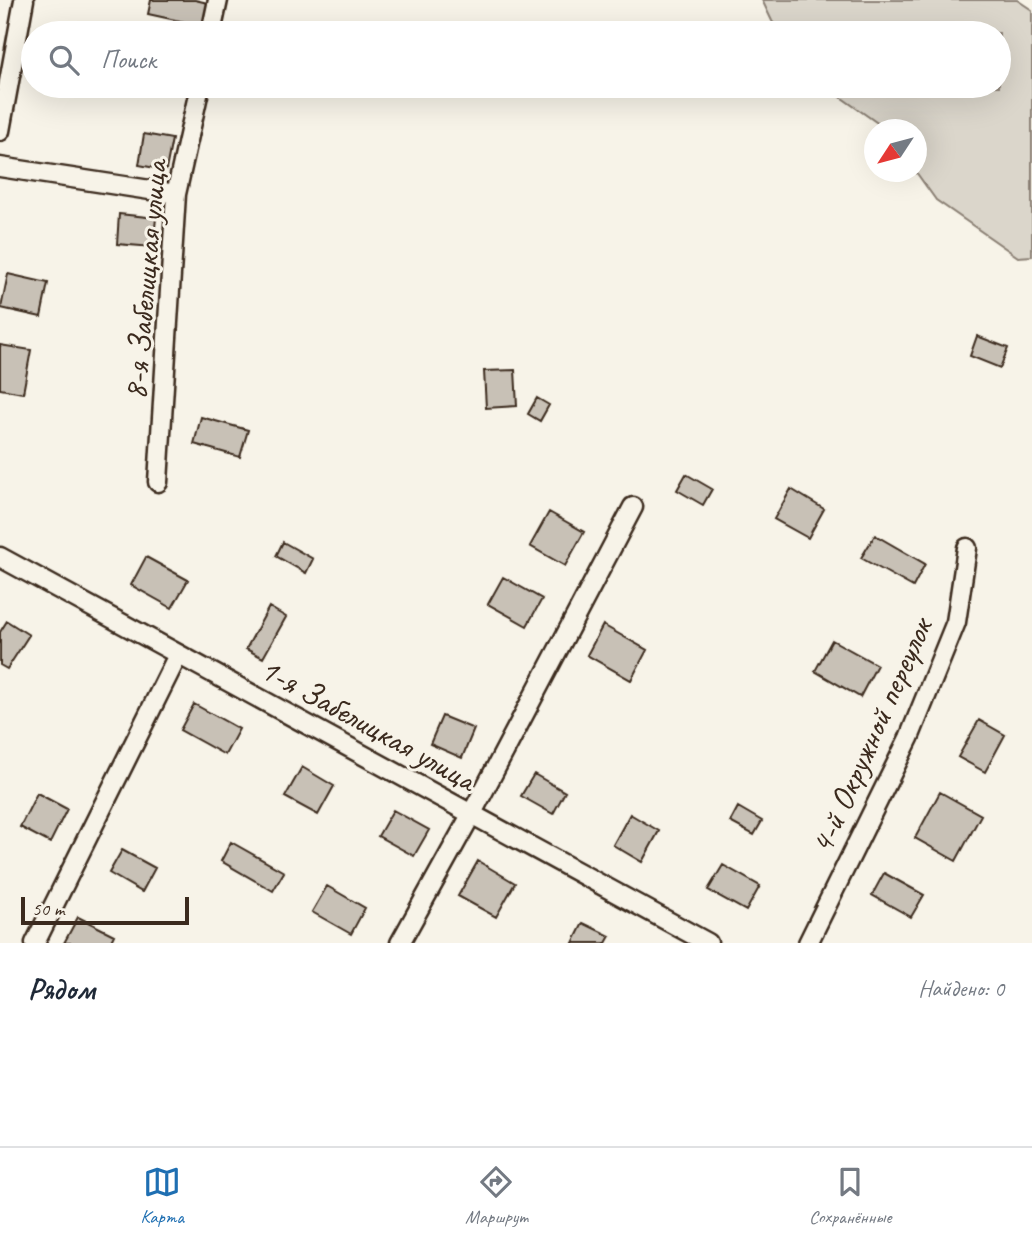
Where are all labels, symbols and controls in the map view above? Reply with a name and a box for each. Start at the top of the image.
search box [21,21,1011,98]
icon: search [45,41,83,79]
text: Поиск [101,43,156,76]
north arrow [864,119,927,182]
street label: 8-я Забелицкая улица [114,156,177,401]
street label: 4-й Окружной переулок [800,609,943,860]
street label: 1-я Забелицкая улица [253,648,485,802]
scale bar [21,894,189,926]
text: 50 m [32,897,64,921]
text: Рядом [28,970,95,1008]
text: Найдено: 0 [918,974,1004,1003]
tab: Карта [141,1163,184,1229]
tab: Маршрут [465,1163,528,1229]
tab: Сохранённые [809,1163,891,1229]

